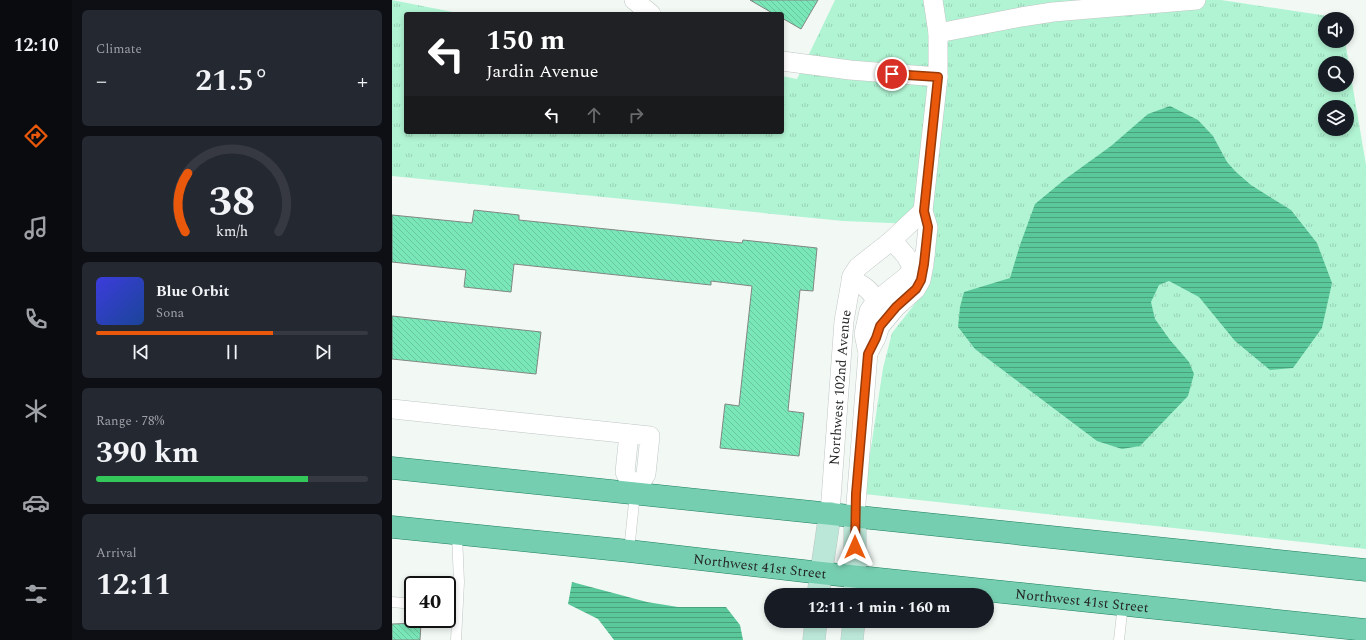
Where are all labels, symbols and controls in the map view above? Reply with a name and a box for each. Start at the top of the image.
map controls [1318,12,1354,136]
button: sound [1318,12,1354,48]
text: 150 m [486,19,565,62]
icon: left [420,28,472,80]
text: 12:10 [13,32,59,59]
text: Climate [96,39,142,59]
button: search [1318,56,1354,92]
pin [875,57,909,91]
text: 21.5° [195,58,269,104]
text: Jardin Avenue [486,58,599,85]
icon: arrive [881,63,903,85]
text: − [96,65,107,98]
text: + [357,65,368,98]
button: layers [1318,100,1354,136]
icon: left [541,104,563,126]
icon: ahead [583,104,605,126]
icon: right [625,104,647,126]
icon: directions [22,122,50,150]
text: 38 [209,171,255,234]
icon: music [22,214,50,242]
text: km/h [216,221,248,243]
text: Blue Orbit [156,280,229,303]
text: Sona [156,303,184,323]
icon: phone [22,305,50,333]
street label: Northwest 102nd Avenue [824,308,857,466]
icon: previous [130,341,152,363]
icon: pause [221,341,243,363]
icon: next [312,341,334,363]
icon: climate [22,397,50,425]
text: Range · 78% [96,411,164,431]
text: 390 km [96,430,199,476]
icon: car [22,489,50,517]
position arrow [834,526,876,568]
text: Arrival [96,543,137,563]
street label: Northwest 41st Street [692,548,828,585]
text: 12:11 [96,562,171,608]
speed limit sign: 40 [404,576,456,628]
icon: filters [22,580,50,608]
street label: Northwest 41st Street [1014,583,1150,618]
text: 12:11 · 1 min · 160 m [808,596,950,619]

